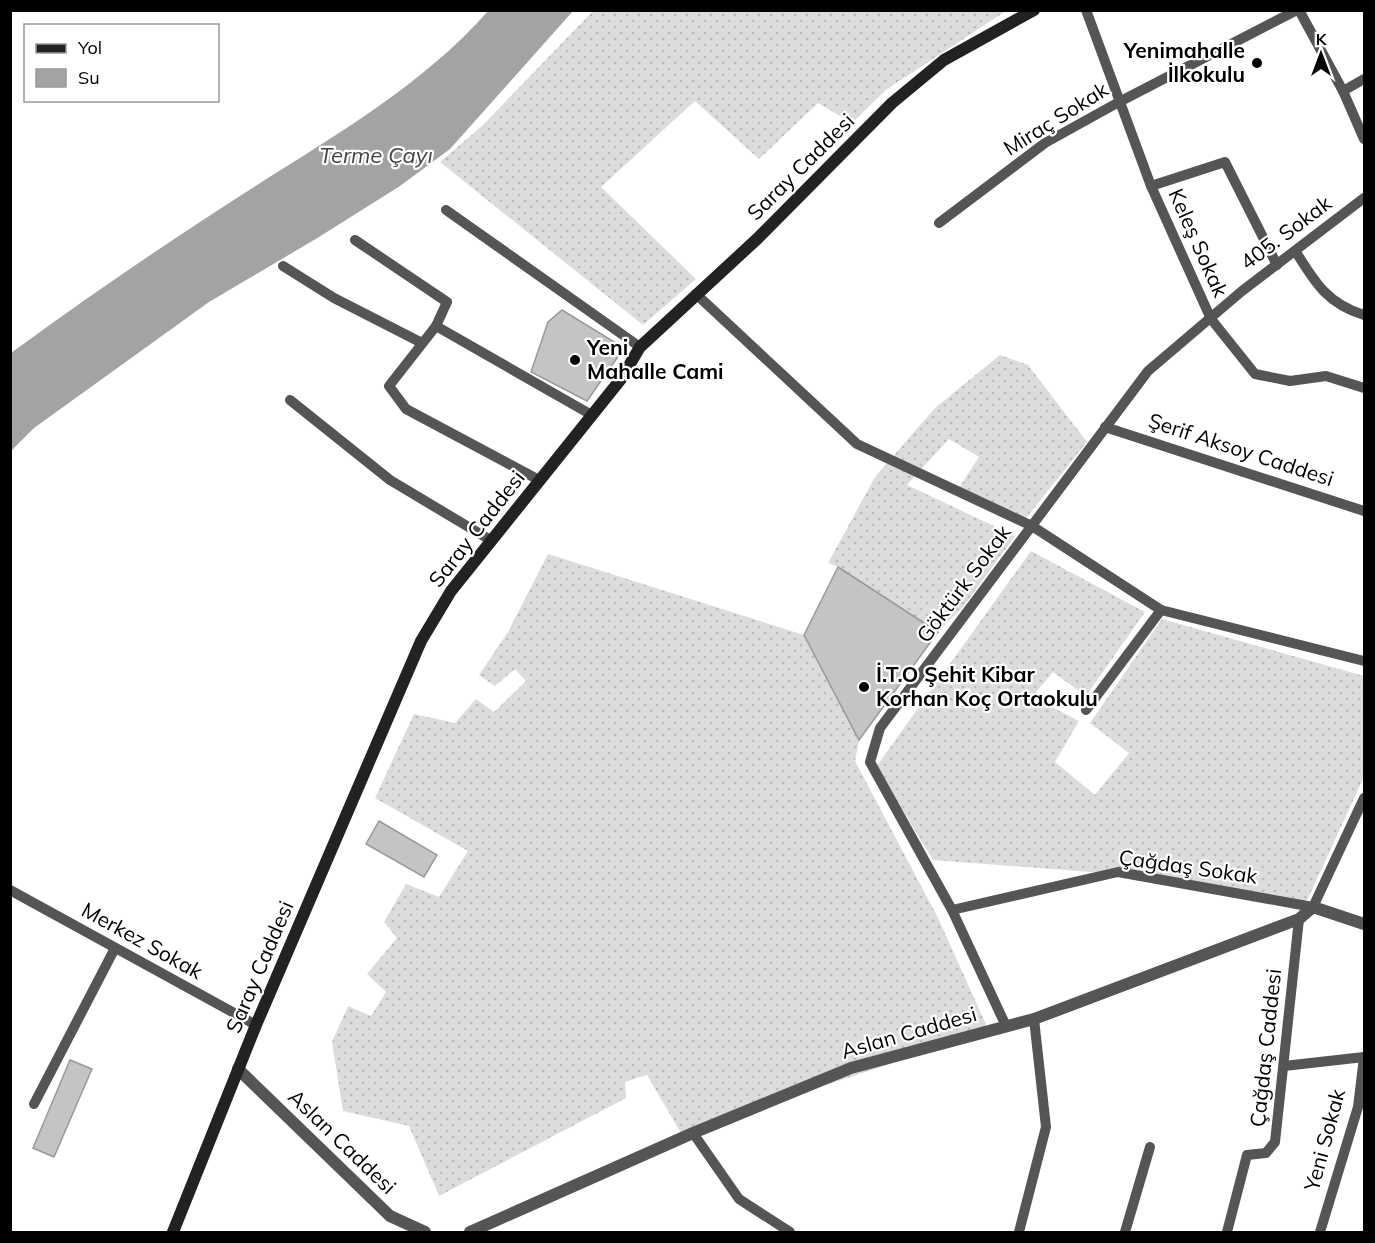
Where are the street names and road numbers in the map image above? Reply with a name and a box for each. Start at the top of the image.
street label: Miraç Sokak [998,76,1113,160]
street label: Saray Caddesi [741,107,859,225]
street label: Keleş Sokak [1163,184,1234,301]
street label: 405. Sokak [1235,189,1336,275]
street label: Şerif Aksoy Caddesi [1145,407,1337,491]
street label: Saray Caddesi [423,465,530,592]
street label: Göktürk Sokak [911,519,1016,647]
street label: Çağdaş Sokak [1117,843,1259,889]
street label: Merkez Sokak [77,896,208,984]
street label: Saray Caddesi [220,897,299,1037]
street label: Çağdaş Caddesi [1244,967,1286,1128]
street label: Aslan Caddesi [838,1000,979,1064]
street label: Aslan Caddesi [283,1083,402,1199]
street label: Yeni Sokak [1298,1086,1350,1195]

